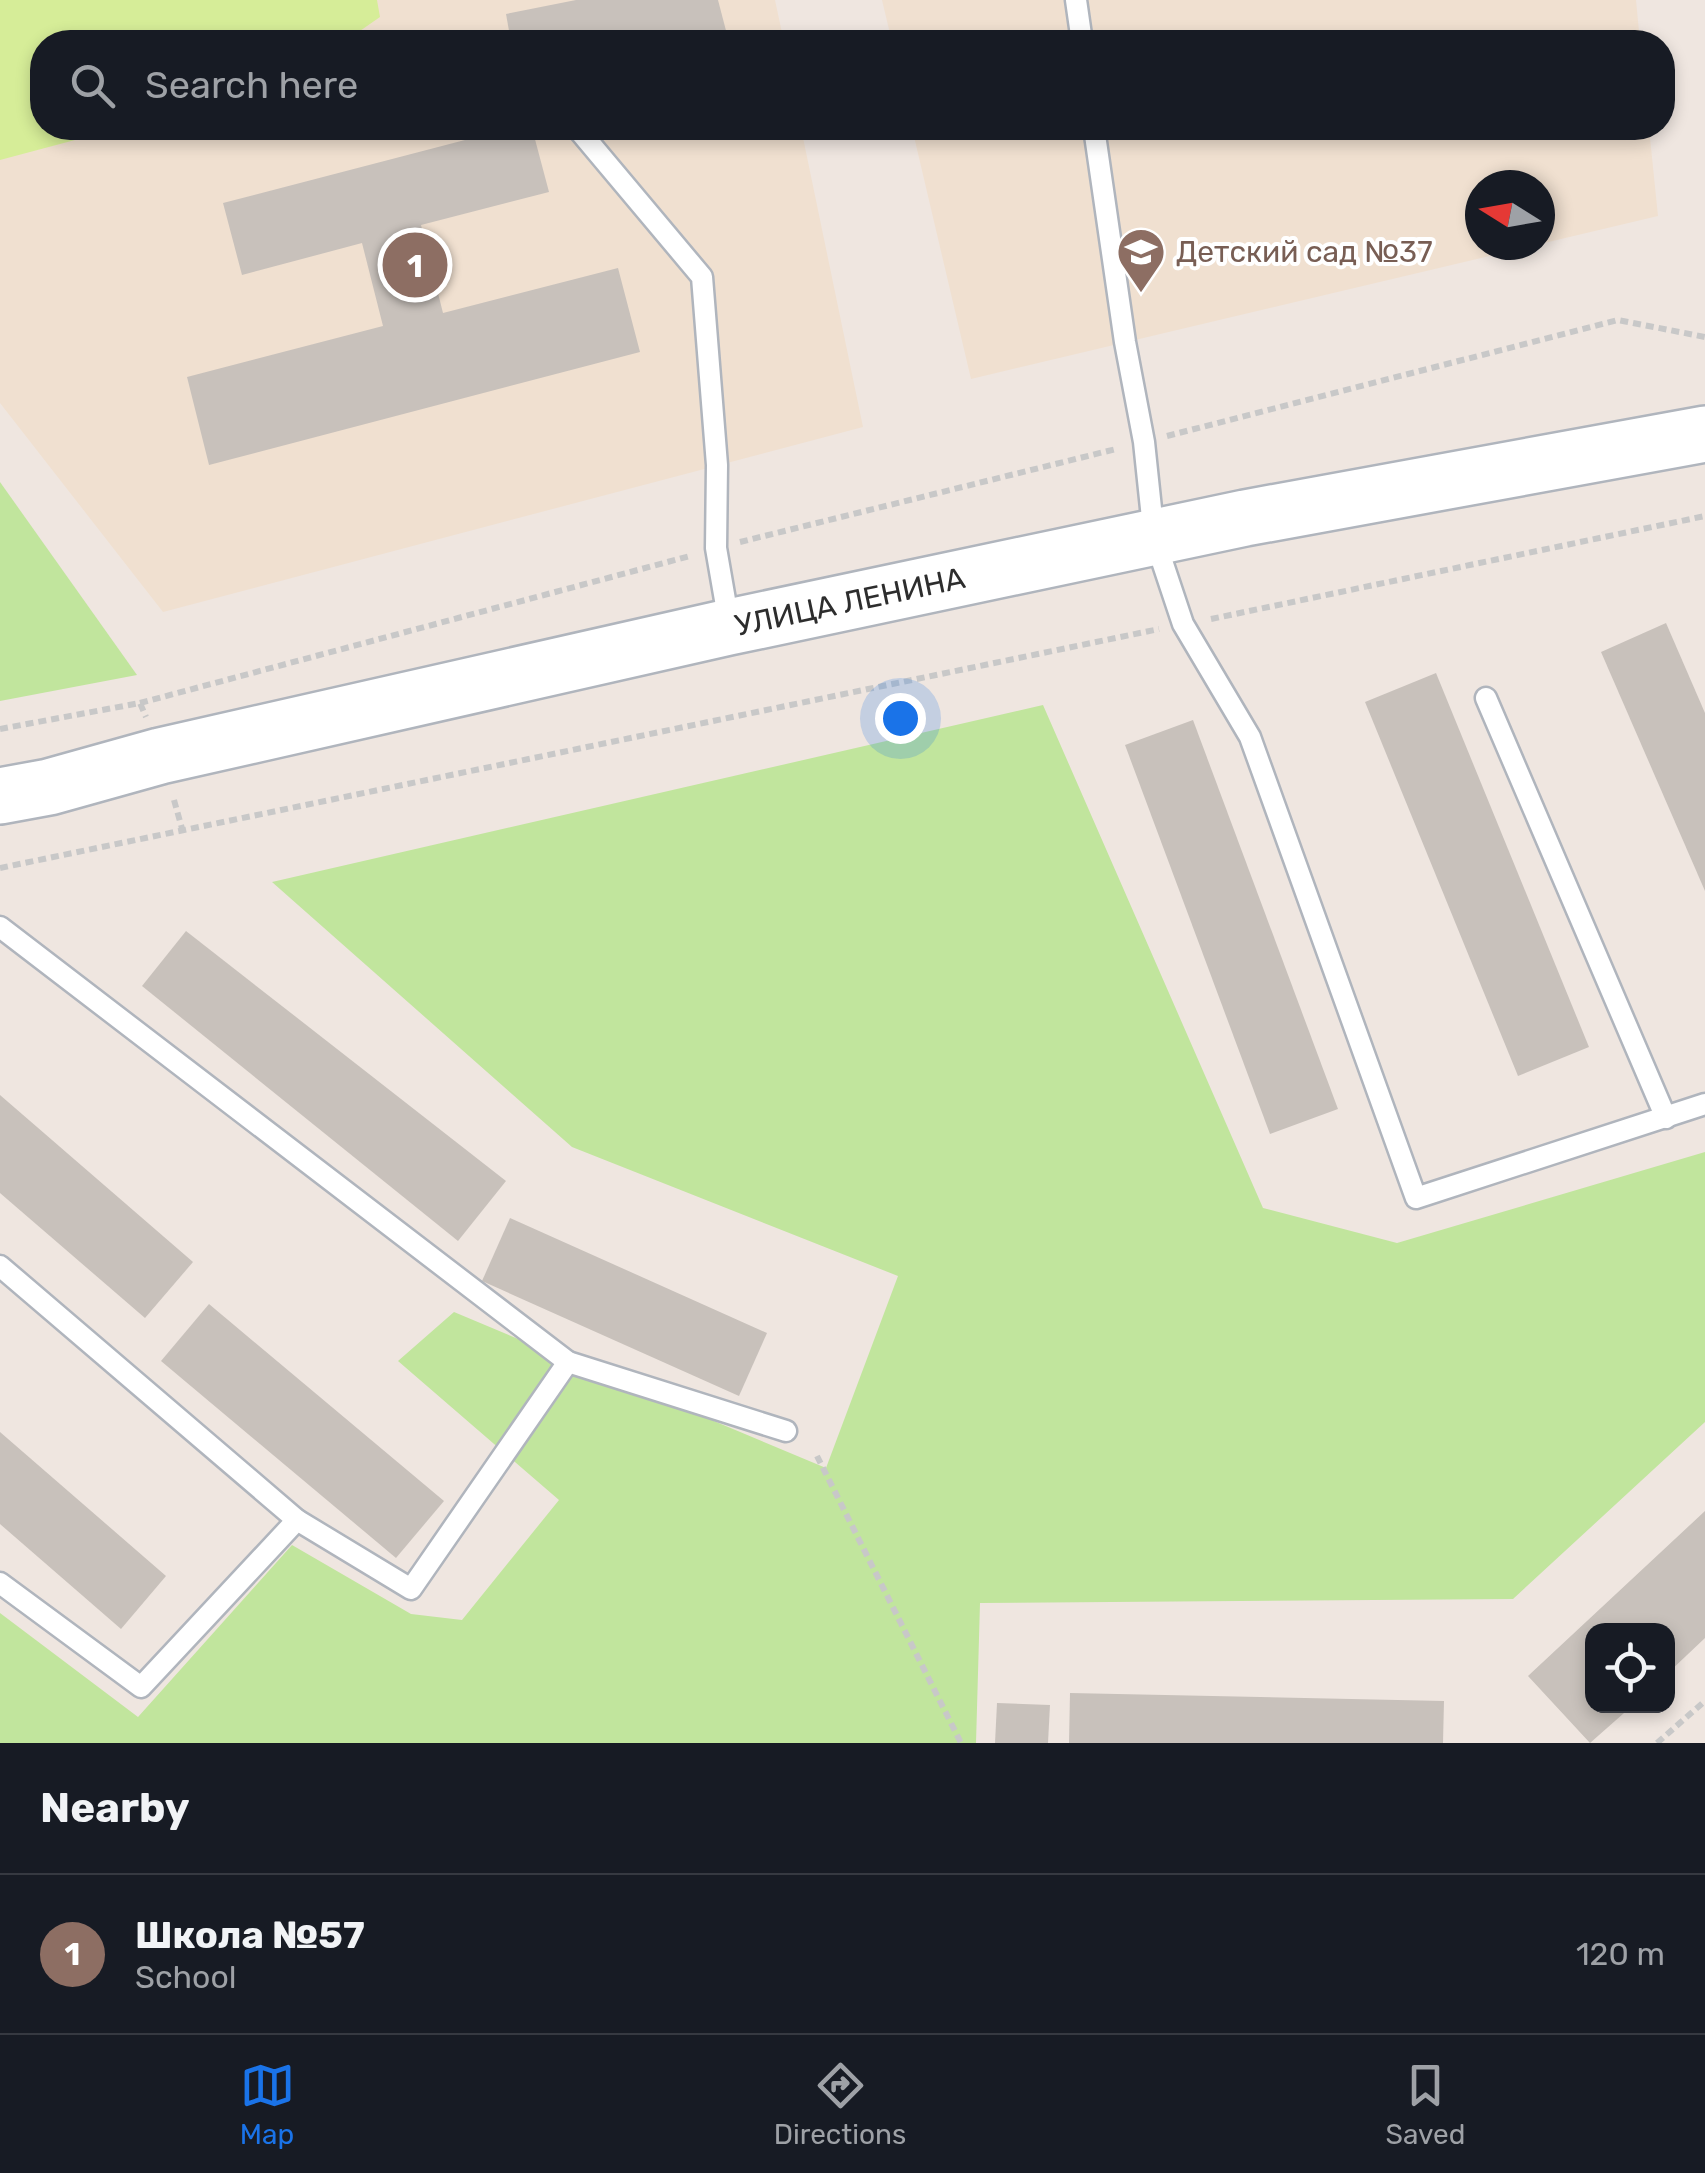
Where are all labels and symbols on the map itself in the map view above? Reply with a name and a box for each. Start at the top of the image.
north arrow [1465,170,1555,260]
school or university icon: Детский сад №37 [1115,226,1167,294]
pin: 1 [382,228,448,302]
place label: Детский сад №37 [1176,234,1433,270]
street label: УЛИЦА ЛЕНИНА [732,560,968,644]
your location [875,693,926,744]

